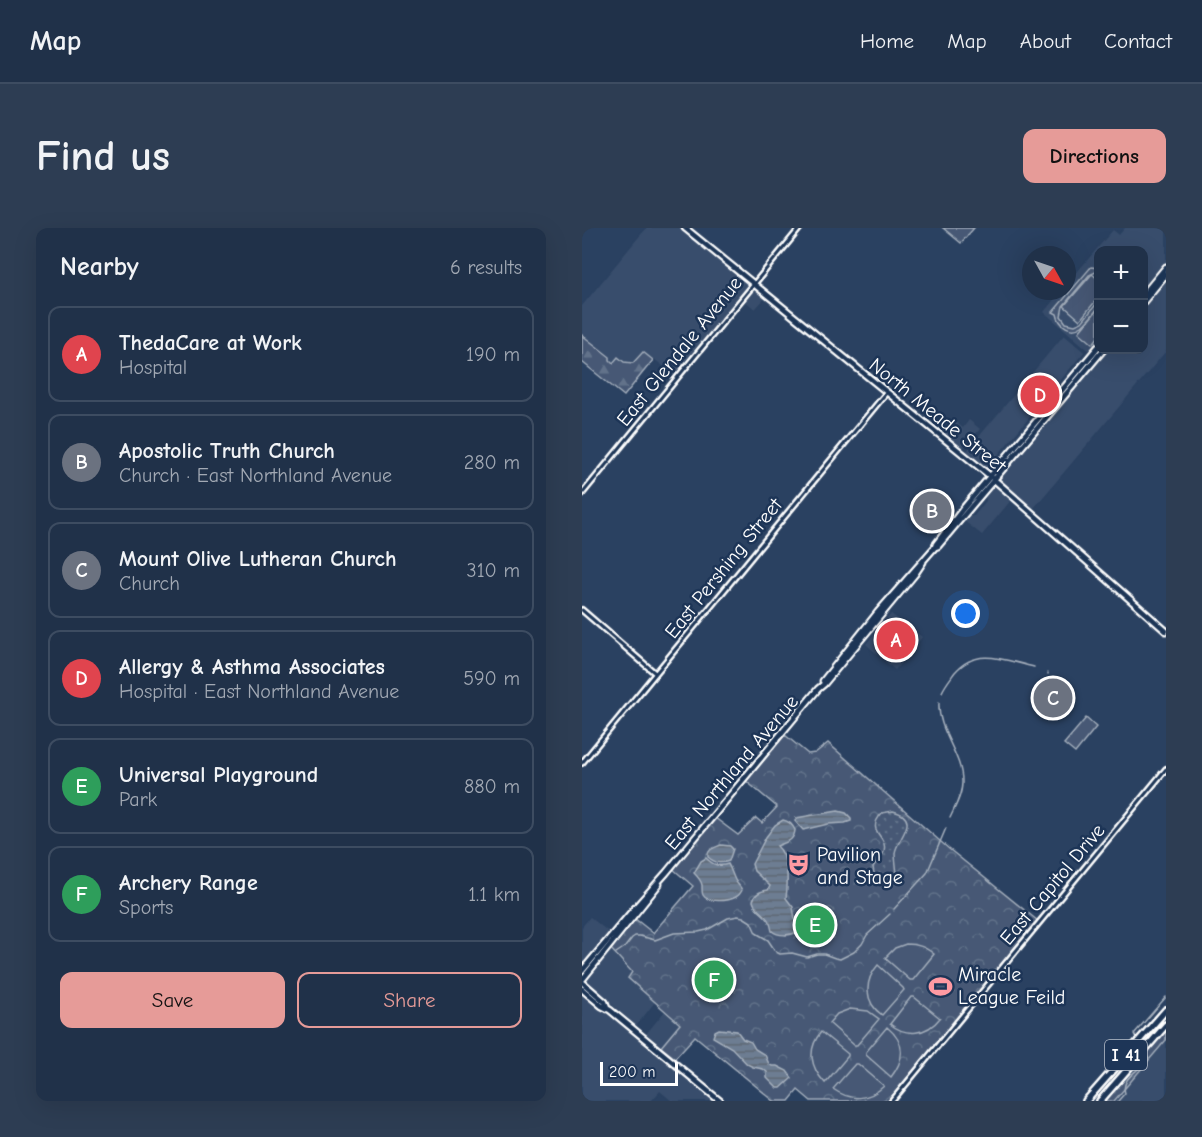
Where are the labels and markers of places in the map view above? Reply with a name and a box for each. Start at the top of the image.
pin: D [1020,372,1060,418]
pin: B [912,488,952,534]
pin: A [876,618,916,662]
pin: C [1034,676,1072,720]
place label: Pavilion and Stage [817,843,903,889]
theatre icon: Pavilion and Stage [786,852,812,878]
pin: E [796,902,834,948]
pin: F [694,958,734,1002]
place label: Miracle League Feild [958,963,1065,1009]
sports icon: Miracle League Feild [927,973,953,999]

